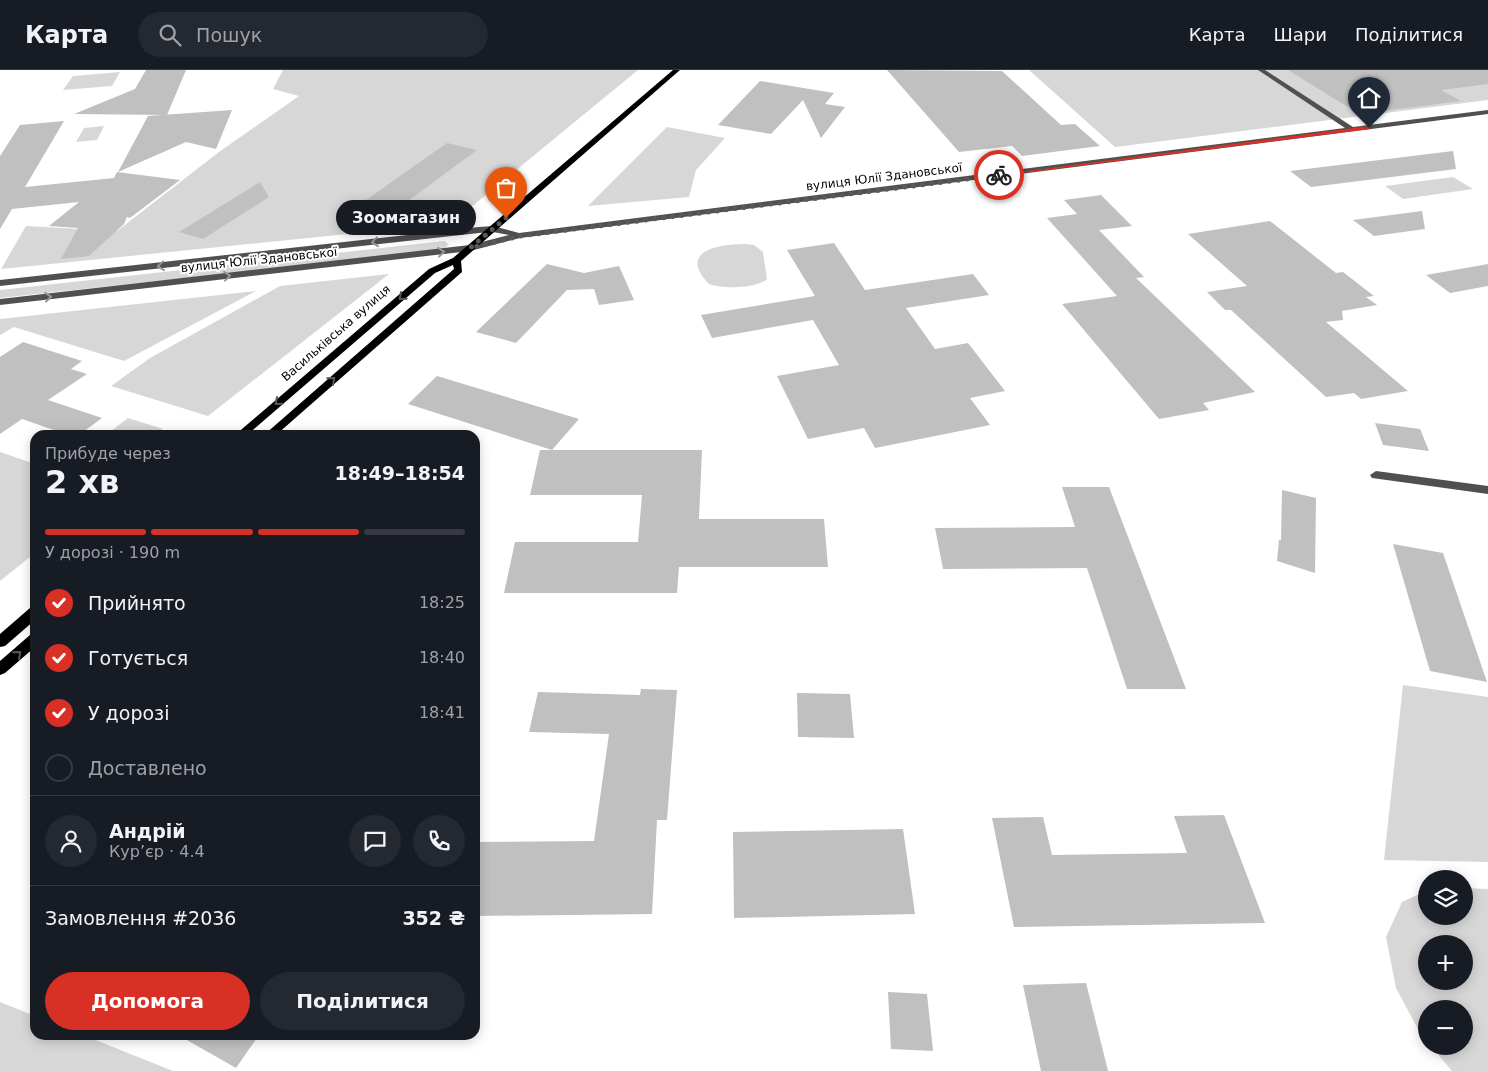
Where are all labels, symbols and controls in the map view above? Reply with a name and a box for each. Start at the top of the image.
search box [138,12,488,57]
text: Карта [25,21,108,49]
icon: search [156,21,184,49]
text: Пошук [196,24,262,46]
text: Карта [1189,24,1245,45]
text: Шари [1273,24,1327,45]
text: Поділитися [1355,24,1463,45]
pin [1348,77,1390,128]
icon: home [1355,84,1383,112]
courier [974,150,1024,200]
street label: вулиця Юлії Здановської [805,160,963,194]
icon: bike [985,161,1013,189]
pin [485,167,527,218]
icon: bag [492,174,520,202]
callout: Зоомагазин [336,200,476,236]
text: Зоомагазин [352,208,460,227]
one-way arrow [370,236,378,247]
street label: вулиця Юлії Здановської [180,245,339,275]
one-way arrow [437,247,445,258]
one-way arrow [157,260,165,271]
one-way arrow [224,271,232,282]
street label: Васильківська вулиця [279,282,393,384]
one-way arrow [398,291,407,300]
one-way arrow [45,292,53,303]
one-way arrow [327,377,336,386]
one-way arrow [275,397,284,406]
text: Прибуде через [45,444,171,463]
text: 18:49–18:54 [335,462,465,484]
text: 2 хв [45,463,119,501]
text: У дорозі · 190 m [45,543,180,562]
icon: check [45,589,73,617]
text: Прийнято [88,592,186,614]
text: 18:25 [419,593,465,612]
icon: check [45,644,73,672]
text: Готується [88,647,188,669]
text: 18:40 [419,648,465,667]
one-way arrow [12,651,21,660]
icon: check [45,699,73,727]
text: У дорозі [88,702,169,724]
text: 18:41 [419,703,465,722]
text: Доставлено [88,757,207,779]
button: person [45,815,97,867]
button: chat [349,815,401,867]
button: phone [413,815,465,867]
text: Андрій [109,820,186,842]
text: Кур’єр · 4.4 [109,842,205,861]
map controls [1418,870,1473,1055]
button: layers [1418,870,1473,925]
text: Замовлення #2036 [45,907,236,929]
text: 352 ₴ [402,907,465,929]
button: + [1418,935,1473,990]
button: Допомога [45,972,250,1030]
button: Поділитися [260,972,465,1030]
button: − [1418,1000,1473,1055]

